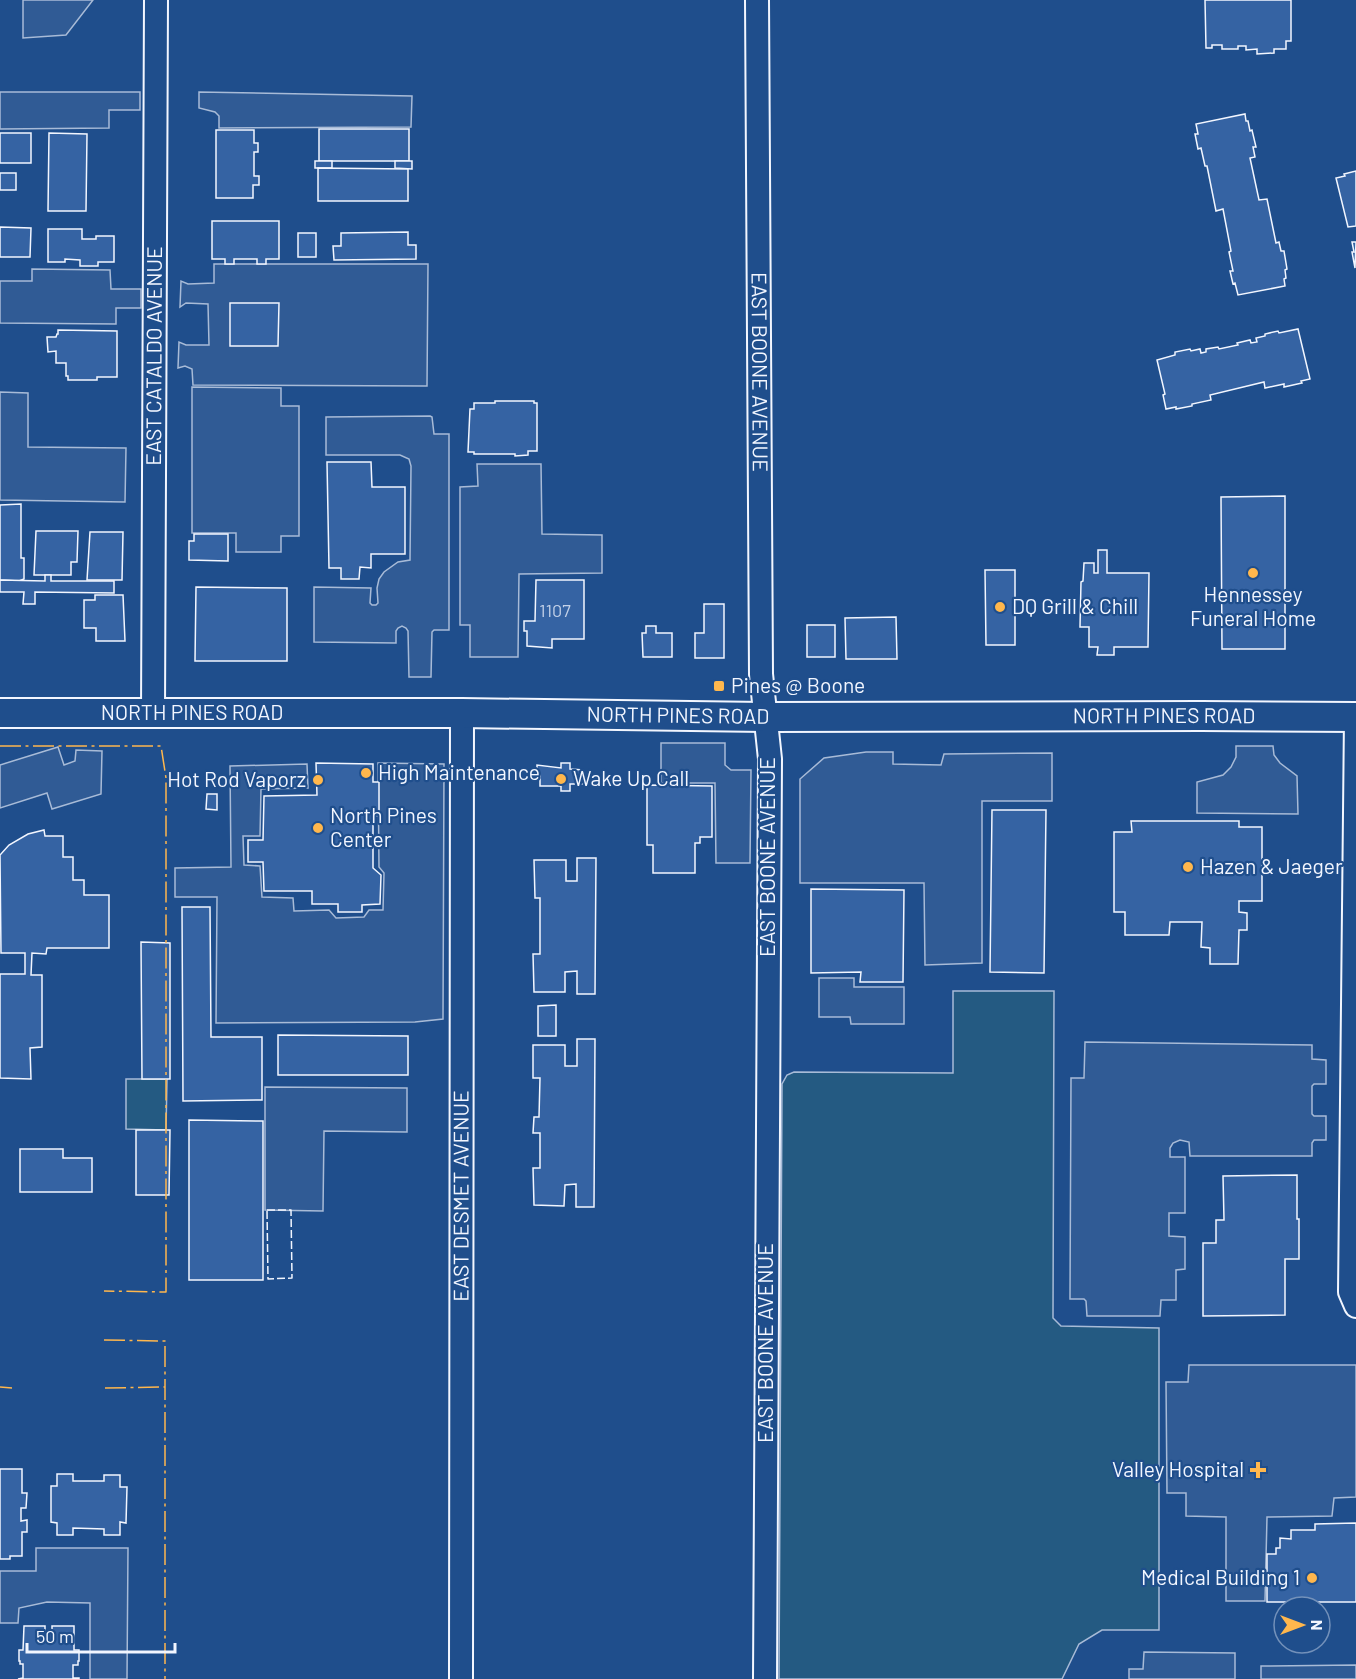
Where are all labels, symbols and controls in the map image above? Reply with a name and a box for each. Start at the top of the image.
street label: EAST CATALDO AVENUE [140,246,166,466]
street label: EAST BOONE AVENUE [748,272,774,472]
marker: Hennessey Funeral Home [1246,566,1260,580]
place label: Hennessey Funeral Home [1190,581,1316,630]
place label: DQ Grill & Chill [1012,593,1138,618]
house number: 1107 [539,599,571,621]
marker: DQ Grill & Chill [993,600,1007,614]
place label: Pines @ Boone [731,672,865,697]
marker: Pines @ Boone [712,679,726,693]
street label: NORTH PINES ROAD [101,699,283,724]
street label: NORTH PINES ROAD [587,701,769,728]
street label: NORTH PINES ROAD [1073,702,1255,727]
street label: EAST BOONE AVENUE [754,757,779,957]
place label: High Maintenance [378,759,540,784]
place label: Wake Up Call [573,765,689,790]
place label: Hot Rod Vaporz [167,766,306,791]
marker: High Maintenance [359,766,373,780]
marker: Wake Up Call [554,772,568,786]
marker: Hot Rod Vaporz [311,773,325,787]
place label: North Pines Center [330,802,437,851]
marker: North Pines Center [311,821,325,835]
place label: Hazen & Jaeger [1200,853,1343,878]
marker: Hazen & Jaeger [1181,860,1195,874]
street label: EAST DESMET AVENUE [447,1090,473,1302]
street label: EAST BOONE AVENUE [752,1243,777,1443]
place label: Valley Hospital [1112,1456,1244,1481]
marker: Valley Hospital [1249,1461,1267,1479]
place label: Medical Building 1 [1141,1564,1300,1589]
marker: Medical Building 1 [1305,1571,1319,1585]
north arrow [1272,1595,1332,1655]
scale bar [27,1616,176,1654]
text: N [1308,1620,1327,1630]
text: 50 m [36,1625,74,1647]

